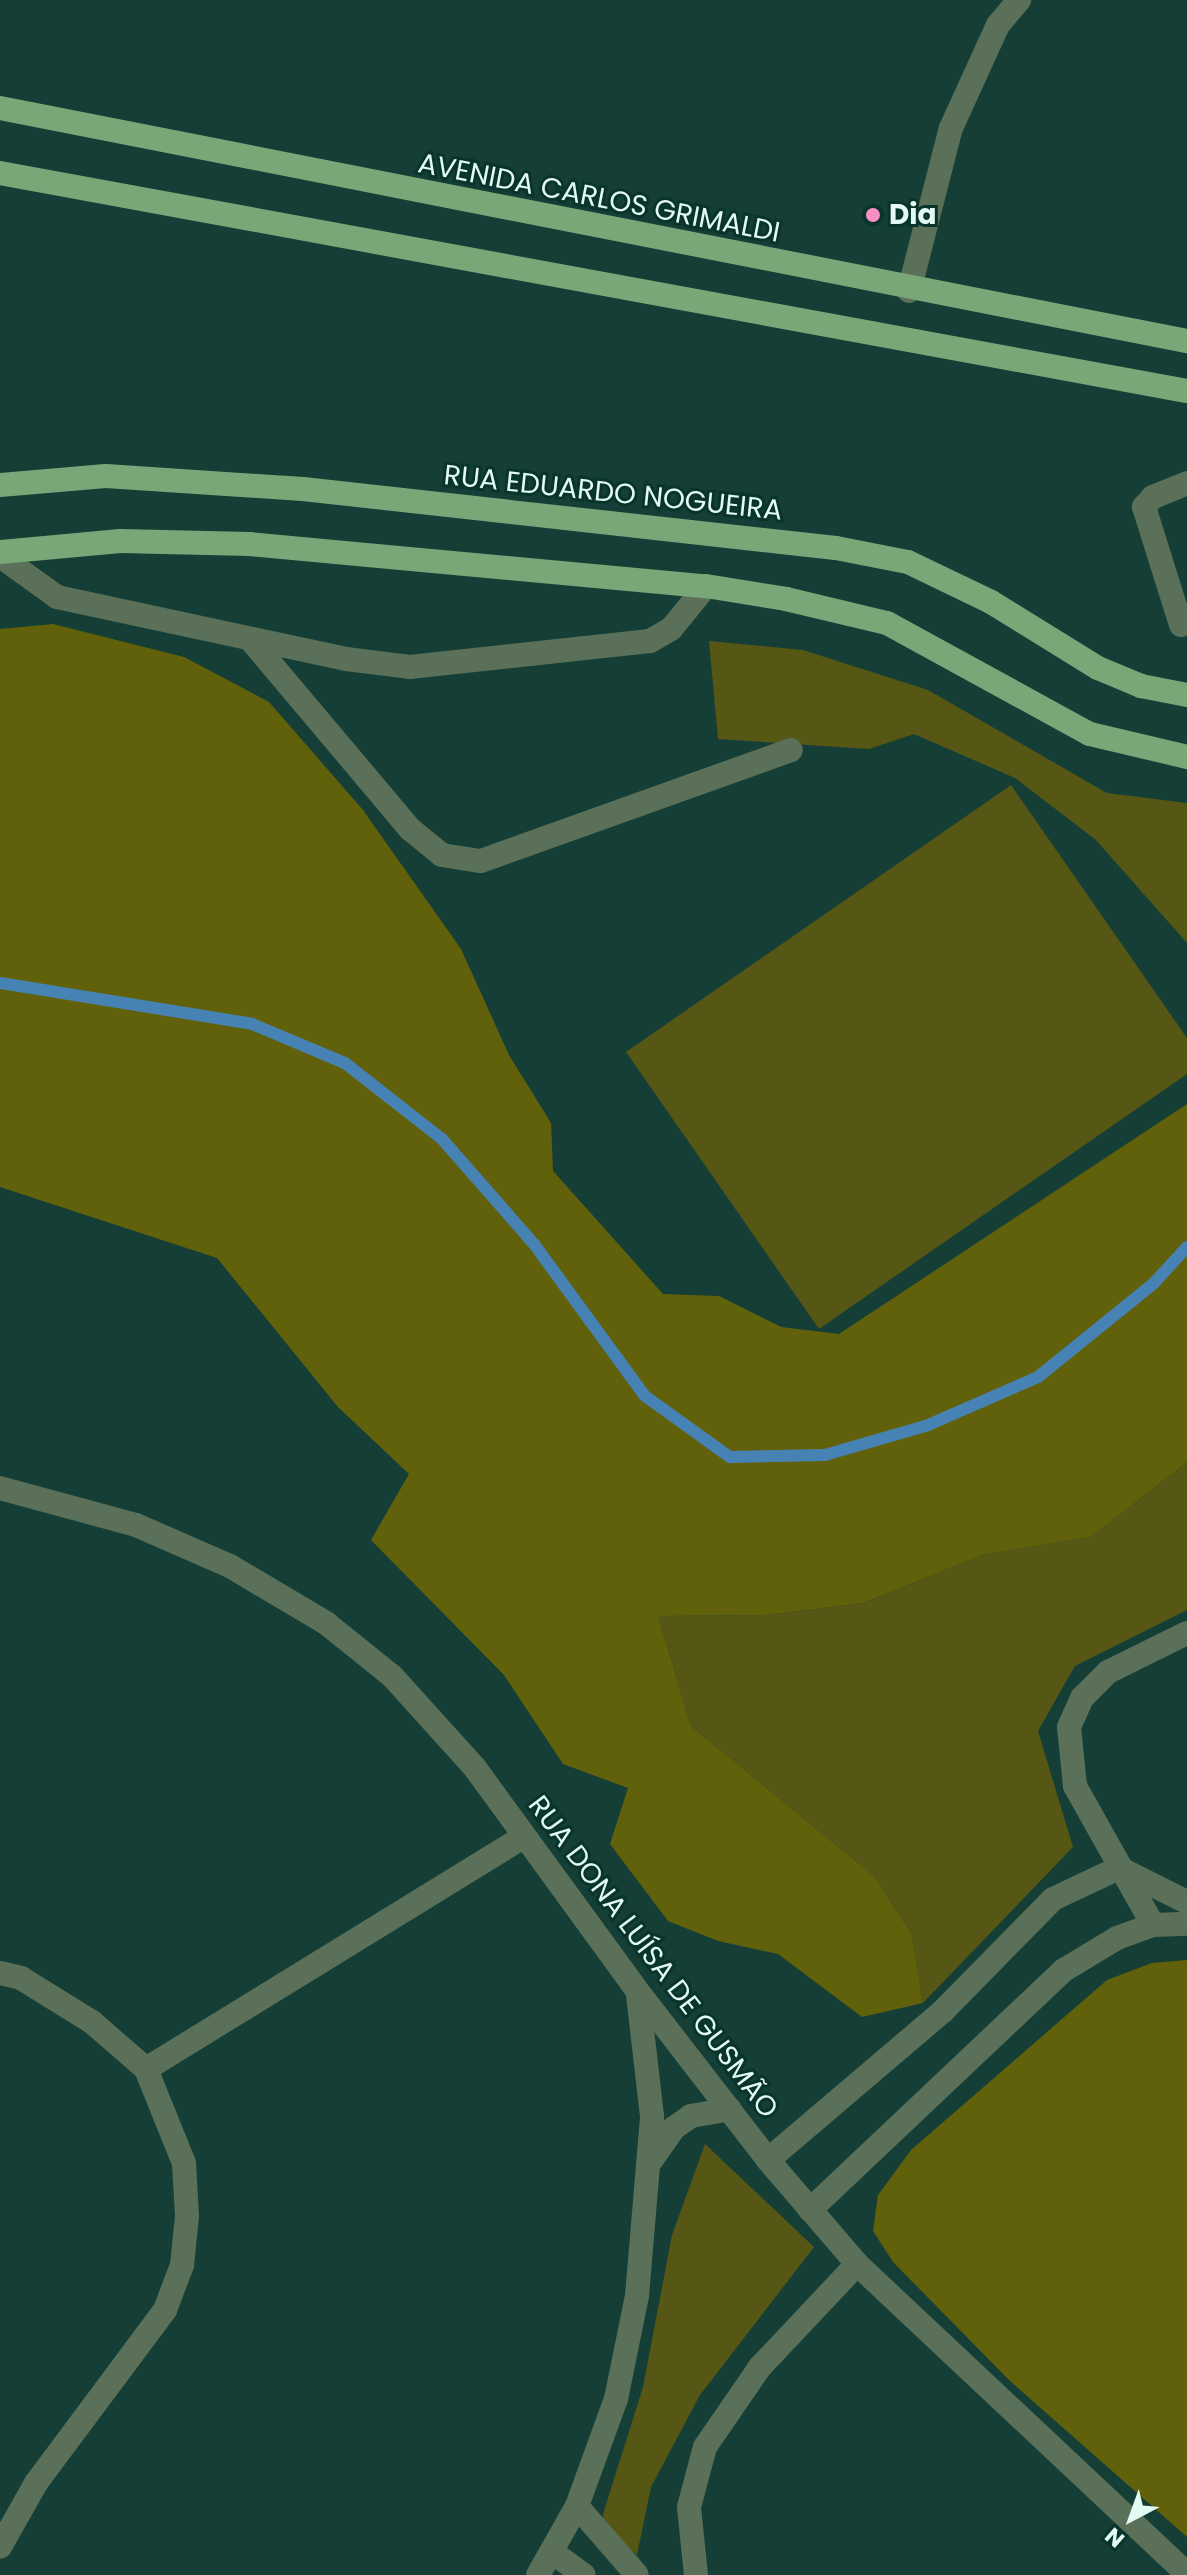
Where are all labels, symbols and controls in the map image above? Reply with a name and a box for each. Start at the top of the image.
street label: AVENIDA CARLOS GRIMALDI [415,146,783,250]
place label: Dia [889,198,937,232]
marker: Dia [864,206,882,224]
street label: RUA EDUARDO NOGUEIRA [442,459,784,527]
street label: RUA DONA LUÍSA DE GUSMÃO [521,1789,785,2125]
north arrow [1091,2479,1171,2559]
text: N [1099,2520,1131,2555]

